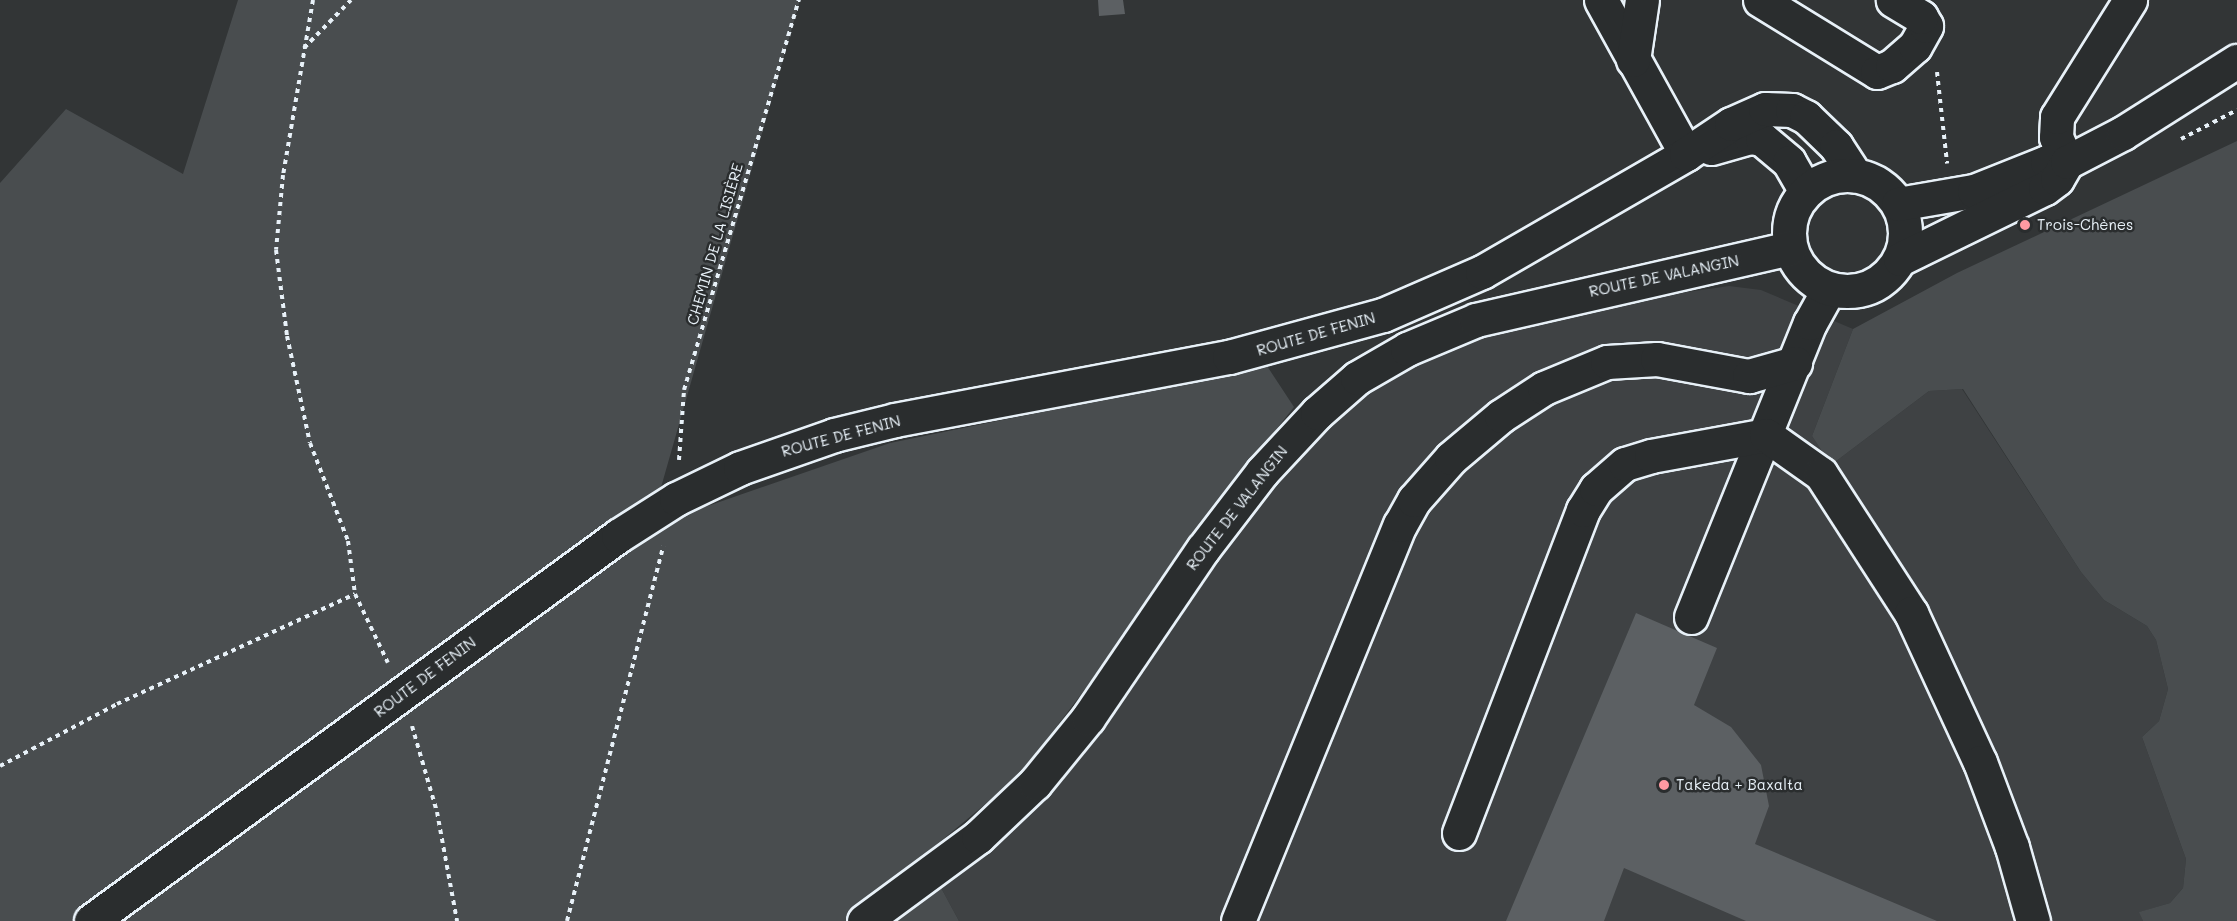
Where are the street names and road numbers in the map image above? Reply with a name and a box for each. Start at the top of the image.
street label: CHEMIN DE LA LISIÈRE [683,161,747,327]
street label: ROUTE DE VALANGIN [1587,251,1741,301]
street label: ROUTE DE FENIN [1255,308,1377,360]
street label: ROUTE DE FENIN [779,411,903,461]
street label: ROUTE DE VALANGIN [1183,442,1291,574]
street label: ROUTE DE FENIN [371,633,479,721]

